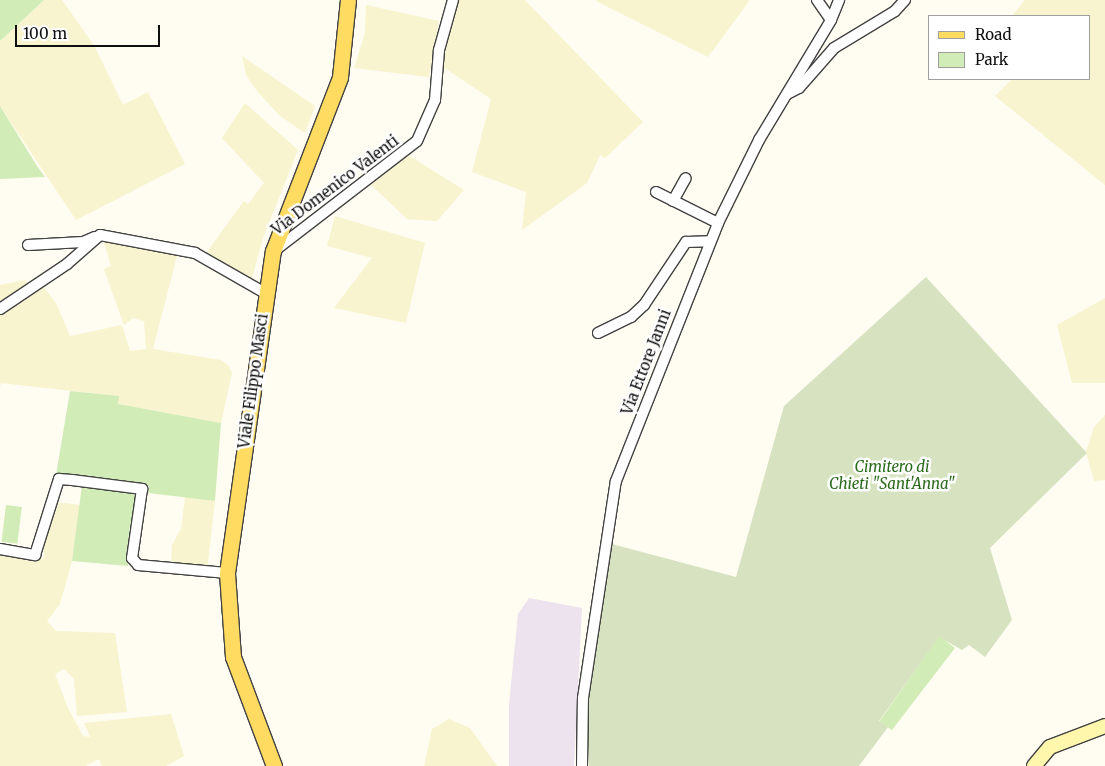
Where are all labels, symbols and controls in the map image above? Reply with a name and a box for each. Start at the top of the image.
scale bar [18,15,162,47]
legend [928,15,1090,80]
text: 100 m [23,24,67,43]
text: Road [975,25,1011,44]
text: Park [975,50,1008,69]
street label: Via Domenico Valenti [268,131,402,239]
street label: Via Ettore Janni [618,307,674,417]
street label: Viale Filippo Masci [235,312,271,450]
park label: Cimitero di Chieti "Sant'Anna" [829,457,955,492]

